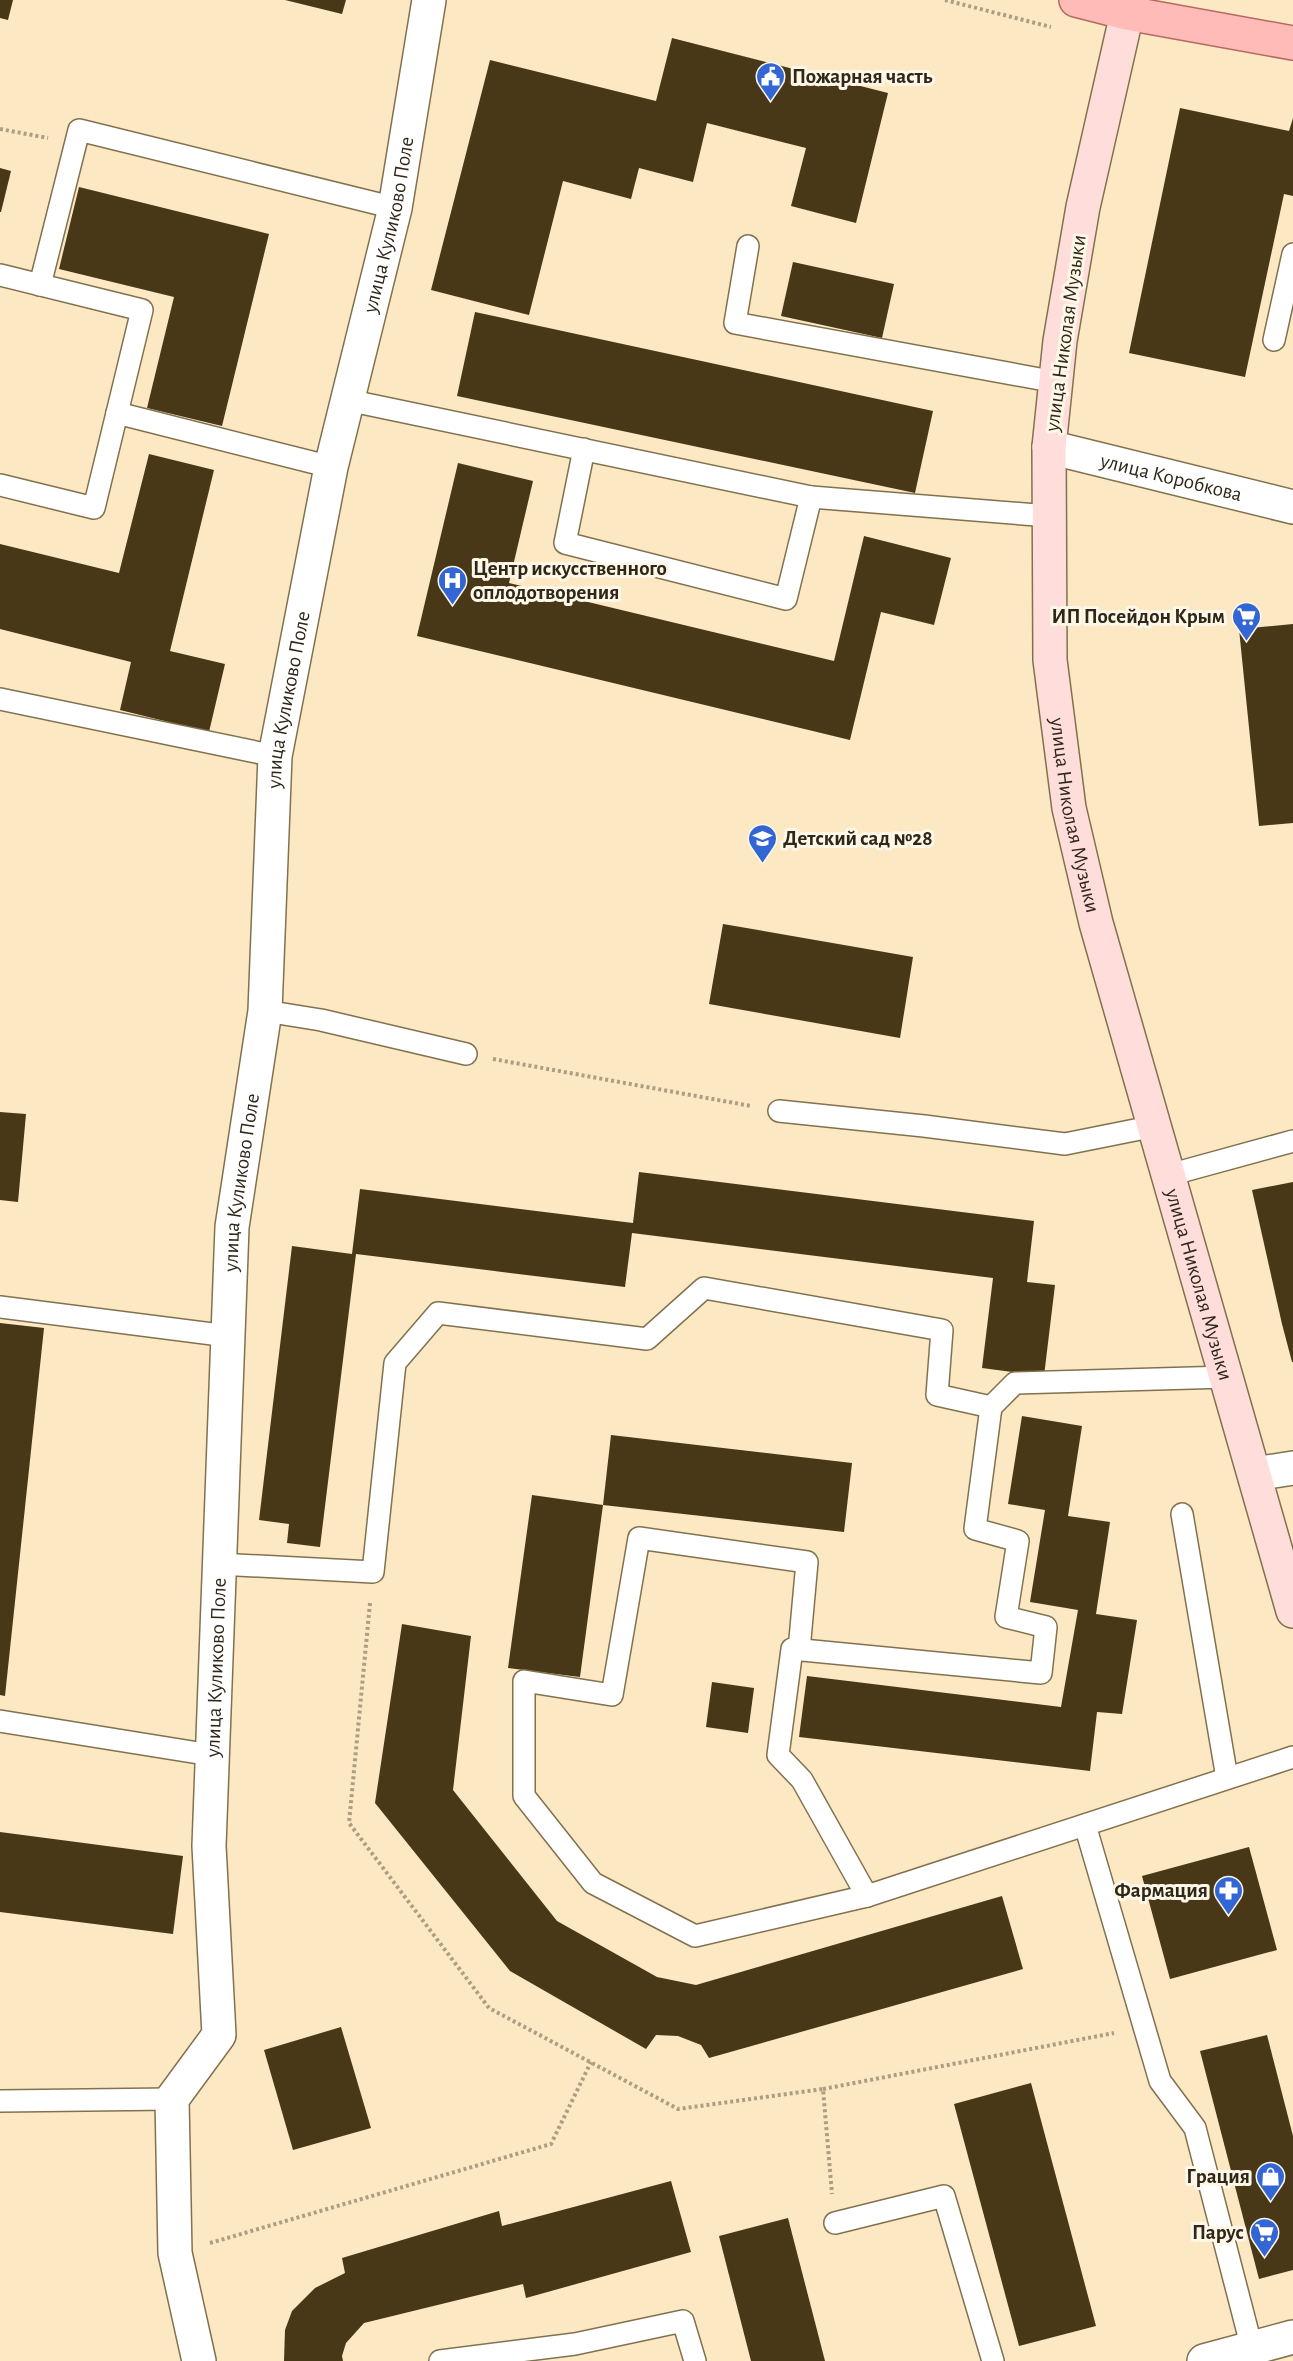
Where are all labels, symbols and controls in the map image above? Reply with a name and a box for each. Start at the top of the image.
public building icon: Пожарная часть [755,60,787,102]
place label: Пожарная часть [792,66,933,87]
street label: улица Куликово Поле [359,135,418,316]
street label: улица Николая Музыки [1041,233,1090,434]
street label: улица Коробкова [1097,450,1245,505]
place label: Центр искусственного оплодотворения [473,558,667,603]
hospital icon: Центр искусственного оплодотворения [436,564,468,606]
supermarket icon: ИП Посейдон Крым [1230,600,1262,642]
place label: ИП Посейдон Крым [1052,606,1225,627]
street label: улица Куликово Поле [264,609,314,790]
street label: улица Николая Музыки [1046,715,1103,915]
school or university icon: Детский сад №28 [746,822,778,864]
place label: Детский сад №28 [783,828,933,849]
street label: улица Куликово Поле [220,1092,263,1273]
street label: улица Николая Музыки [1161,1185,1236,1383]
street label: улица Куликово Поле [202,1577,230,1759]
pharmacy icon: Фармация [1213,1874,1245,1916]
place label: Фармация [1114,1880,1208,1901]
shop icon: Грация [1255,2160,1287,2202]
place label: Грация [1186,2166,1250,2187]
supermarket icon: Парус [1249,2216,1281,2258]
place label: Парус [1192,2222,1244,2243]

